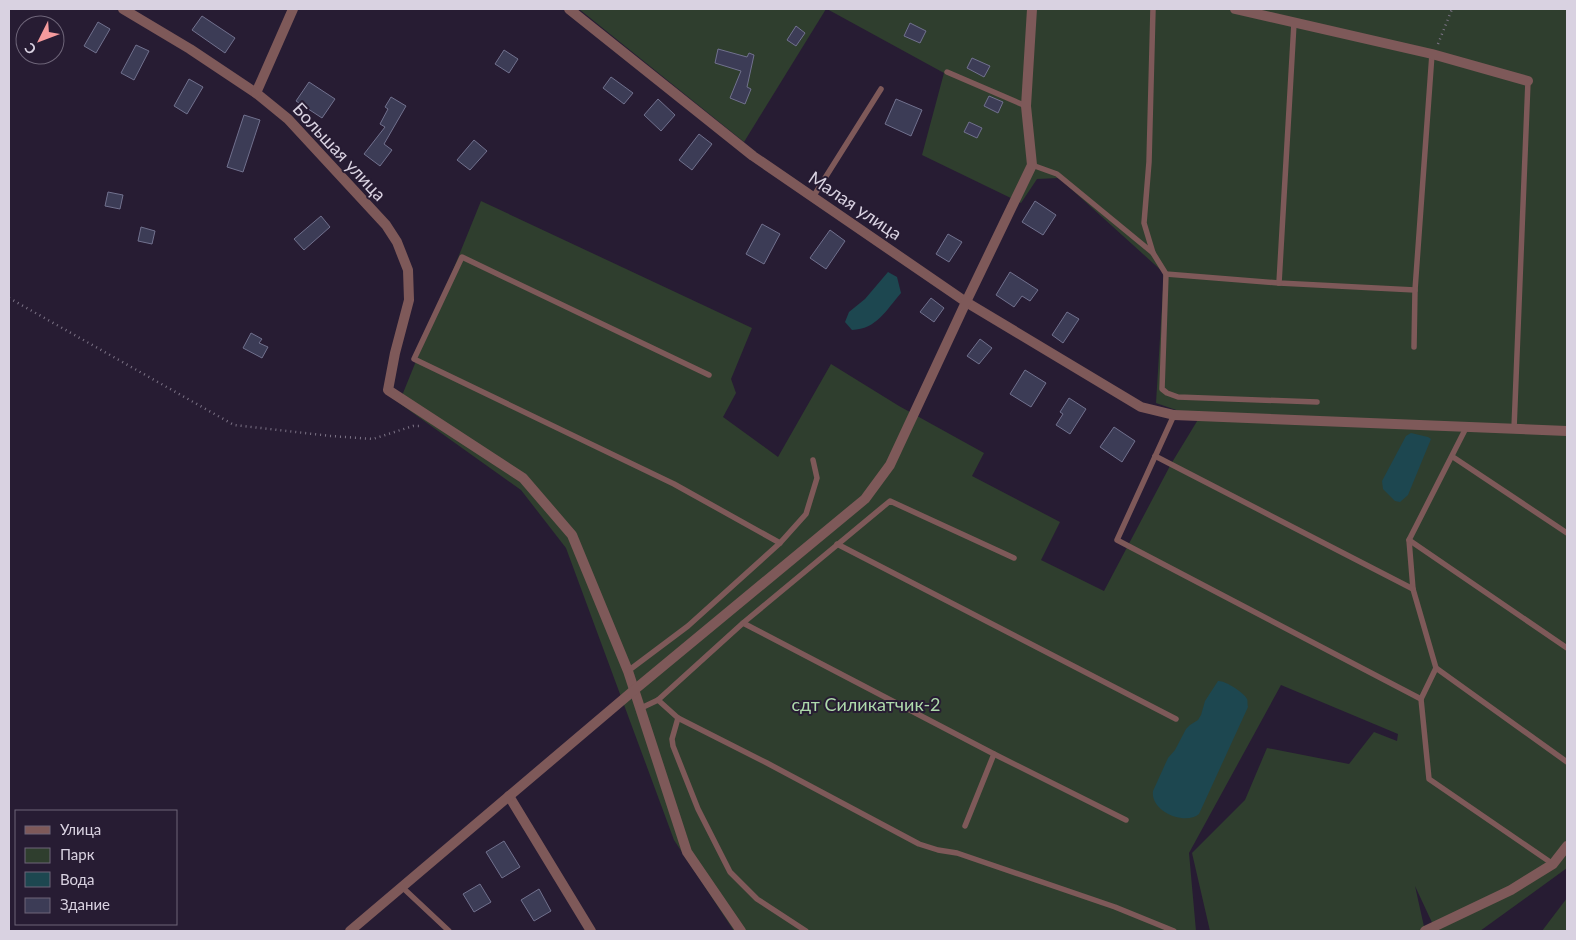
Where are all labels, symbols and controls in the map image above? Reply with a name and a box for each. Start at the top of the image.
north arrow [15,15,65,65]
text: С [20,39,39,58]
street label: Большая улица [289,98,391,205]
street label: Малая улица [805,166,906,244]
park label: сдт Силикатчик-2 [791,693,941,715]
legend [15,810,178,925]
text: Улица [60,820,101,838]
text: Парк [60,845,95,863]
text: Вода [60,870,95,888]
text: Здание [60,895,110,913]

